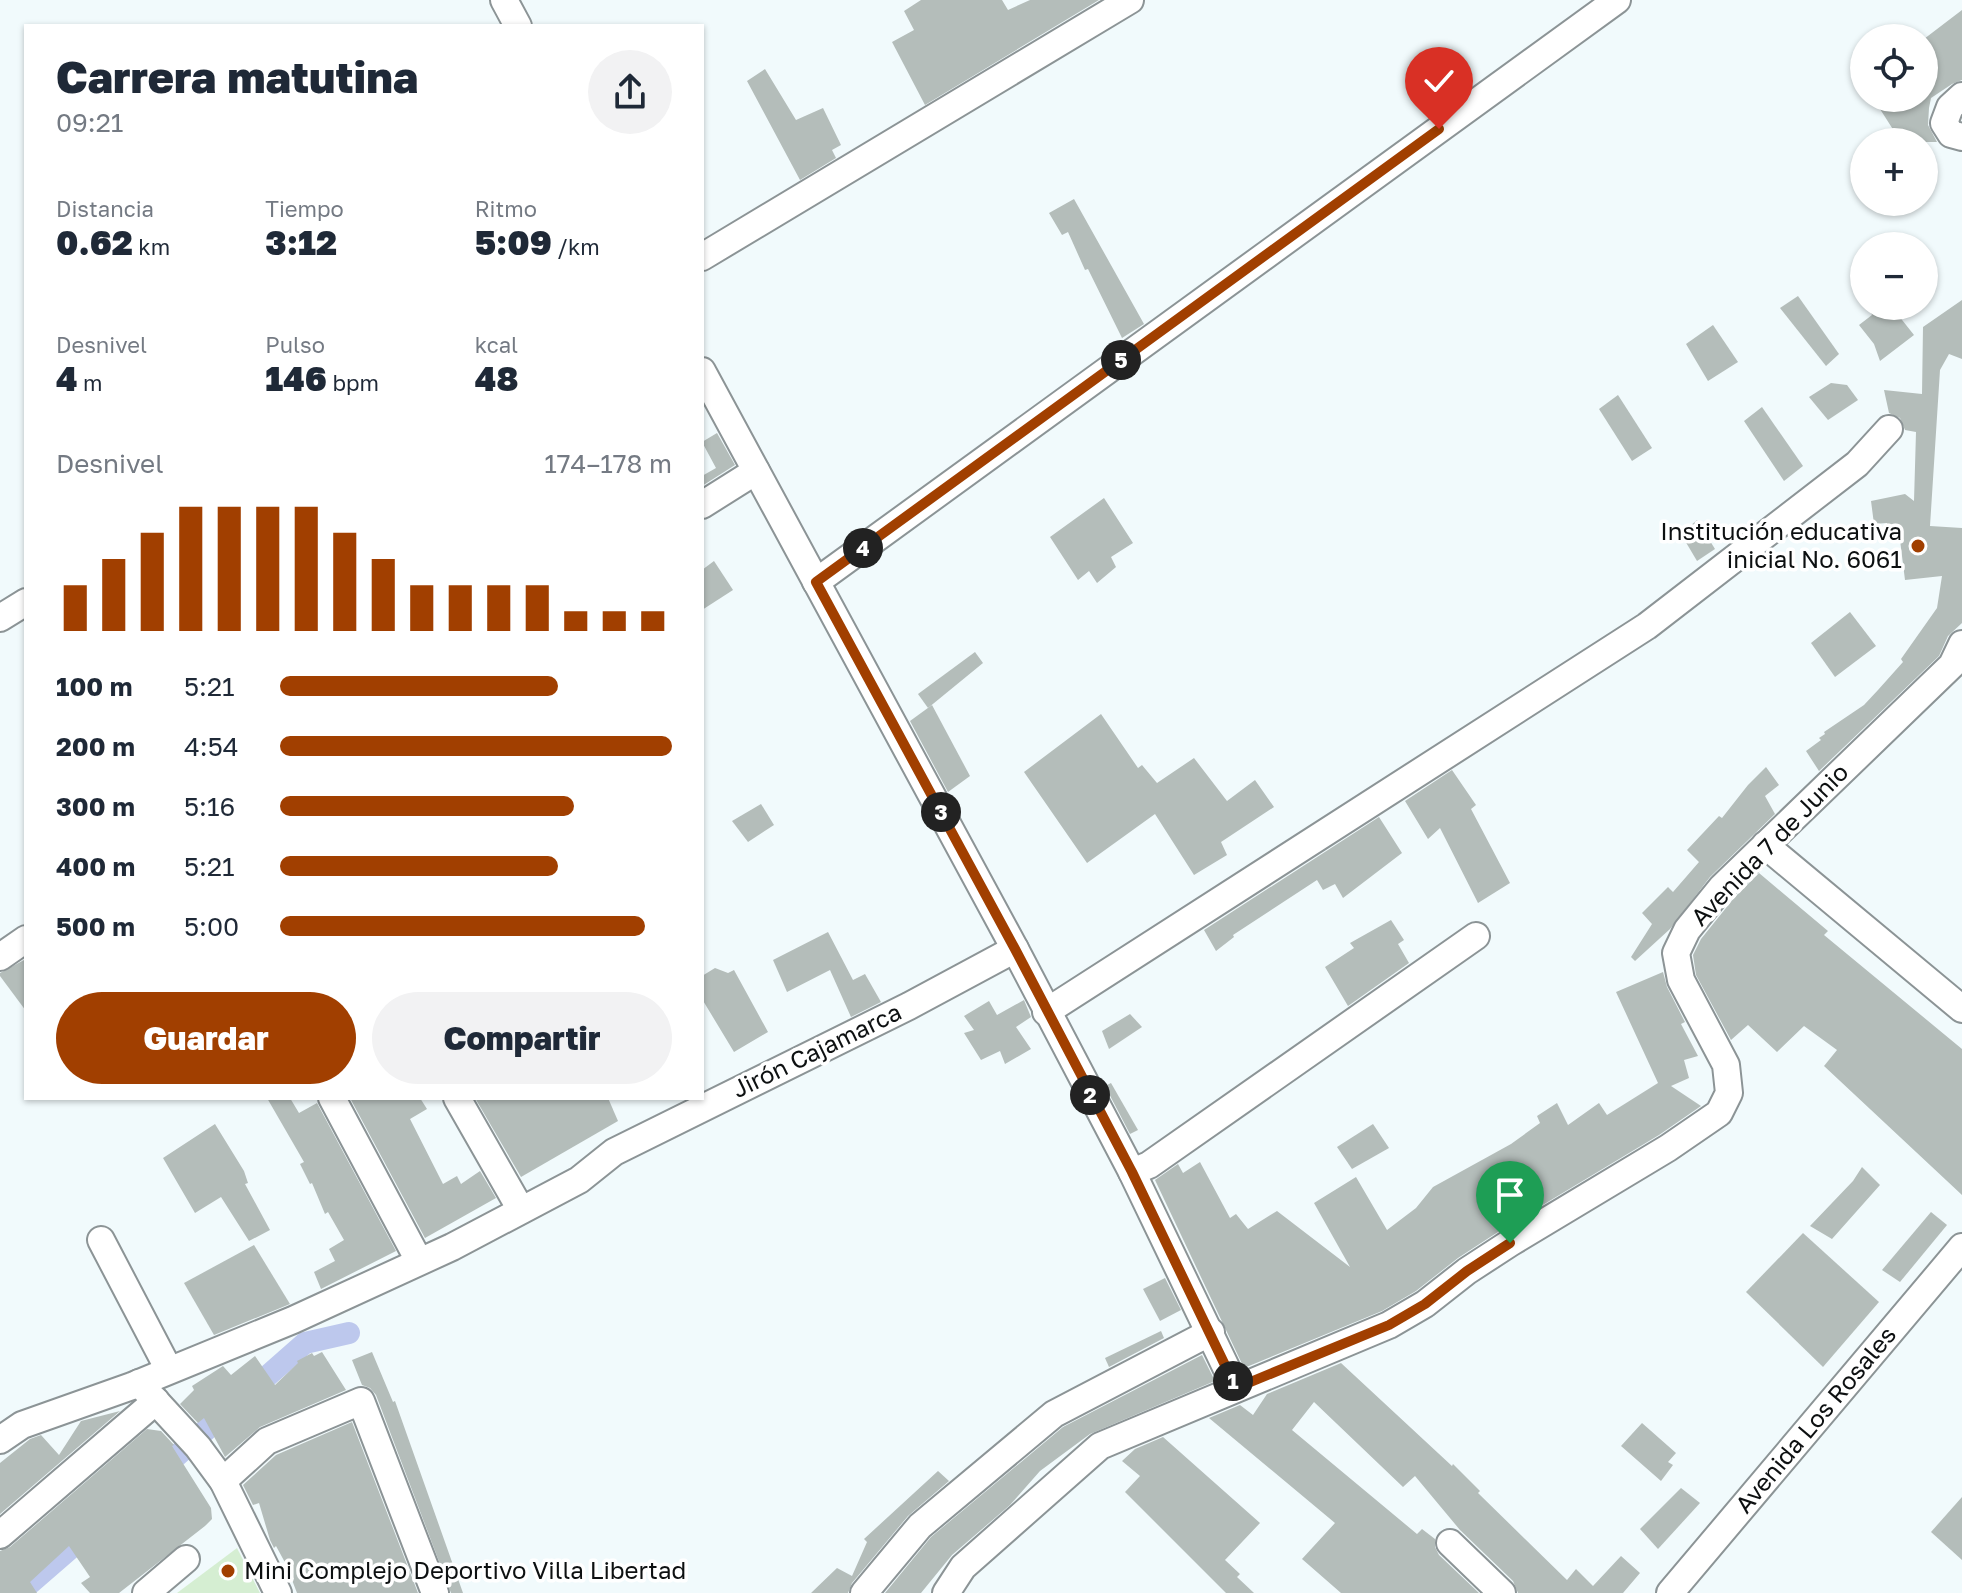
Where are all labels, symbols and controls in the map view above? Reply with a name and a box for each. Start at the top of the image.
map controls [1850,24,1938,320]
button: locate [1850,24,1938,112]
pin [1405,47,1473,129]
text: Carrera matutina [56,50,418,103]
button: share [588,50,672,134]
icon: check [1417,59,1461,103]
text: 09:21 [56,107,123,138]
button: + [1850,128,1938,216]
text: Distancia [56,195,154,222]
text: Tiempo [265,195,344,222]
text: Ritmo [475,195,537,222]
text: 0.62 [56,222,133,262]
text: 3:12 [265,222,337,262]
text: 5:09 [475,222,552,262]
button: − [1850,232,1938,320]
text: km [133,233,170,260]
text: /km [552,233,600,260]
text: Desnivel [56,331,147,358]
text: Pulso [265,331,325,358]
text: kcal [475,331,518,358]
pin: 5 [1101,340,1141,380]
text: 5 [1114,346,1128,373]
text: 4 [56,358,78,398]
text: 146 [265,358,327,398]
text: 48 [475,358,519,398]
text: m [78,369,103,396]
text: bpm [327,369,379,396]
text: Desnivel [56,448,163,479]
text: 174–178 m [544,448,672,479]
place label: Institución educativa inicial No. 6061 [1660,516,1902,573]
pin: 4 [843,528,883,568]
text: 4 [856,534,870,561]
marker: Institución educativa inicial No. 6061 [1909,537,1927,555]
text: 100 m [56,671,132,702]
text: 5:21 [184,671,235,702]
text: 200 m [56,731,135,762]
text: 4:54 [184,731,239,762]
street label: Avenida 7 de Junio [1684,757,1854,931]
text: 300 m [56,791,135,822]
text: 5:16 [184,791,235,822]
pin: 3 [921,792,961,832]
text: 3 [934,798,948,825]
text: 400 m [56,851,135,882]
text: 5:21 [184,851,235,882]
text: 500 m [56,911,135,942]
text: 5:00 [184,911,239,942]
button: Guardar [56,992,356,1084]
button: Compartir [372,992,672,1084]
street label: Jirón Cajamarca [727,996,906,1103]
pin: 2 [1070,1075,1110,1115]
text: 2 [1083,1081,1097,1108]
pin [1476,1161,1544,1243]
icon: arrive [1488,1173,1532,1217]
street label: Avenida Los Rosales [1728,1320,1901,1518]
pin: 1 [1213,1361,1253,1401]
text: 1 [1227,1367,1239,1394]
place label: Mini Complejo Deportivo Villa Libertad [244,1555,686,1584]
marker: Mini Complejo Deportivo Villa Libertad [219,1562,237,1580]

